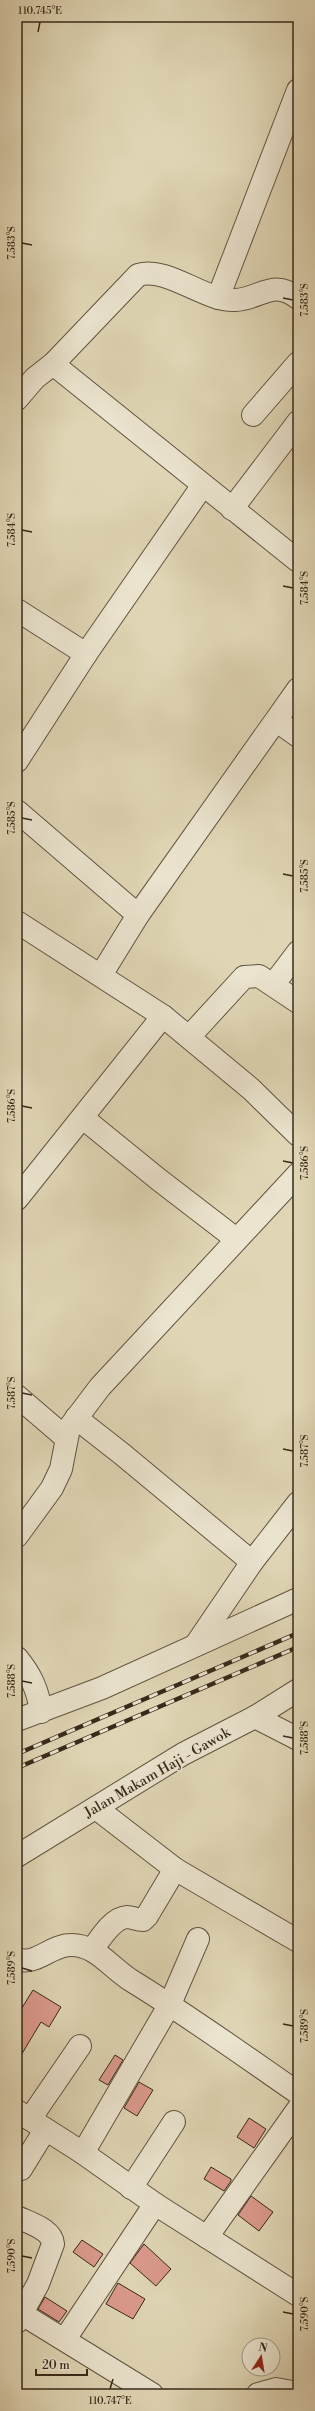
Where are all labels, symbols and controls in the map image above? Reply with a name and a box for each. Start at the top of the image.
text: 110.745°E [18,5,62,17]
text: 7.583°S [6,226,18,260]
text: 7.583°S [299,283,311,317]
text: 7.584°S [6,513,18,547]
text: 7.584°S [299,571,311,605]
text: 7.585°S [6,801,18,835]
text: 7.585°S [299,859,311,893]
text: 7.586°S [6,1089,18,1123]
text: 7.586°S [299,1146,311,1180]
text: 7.587°S [6,1376,18,1409]
text: 7.587°S [299,1434,311,1467]
text: 7.588°S [6,1664,18,1698]
text: 7.588°S [299,1721,311,1755]
street label: Jalan Makam Haji - Gawok [80,1723,234,1823]
text: 7.589°S [6,1951,18,1985]
text: 7.589°S [299,2009,311,2043]
text: 7.590°S [6,2238,18,2273]
text: 7.590°S [299,2296,311,2331]
north arrow [241,2337,281,2377]
text: N [257,2340,269,2356]
scale bar [36,2351,87,2377]
text: 20 m [42,2358,70,2373]
text: 110.747°E [88,2395,132,2407]

